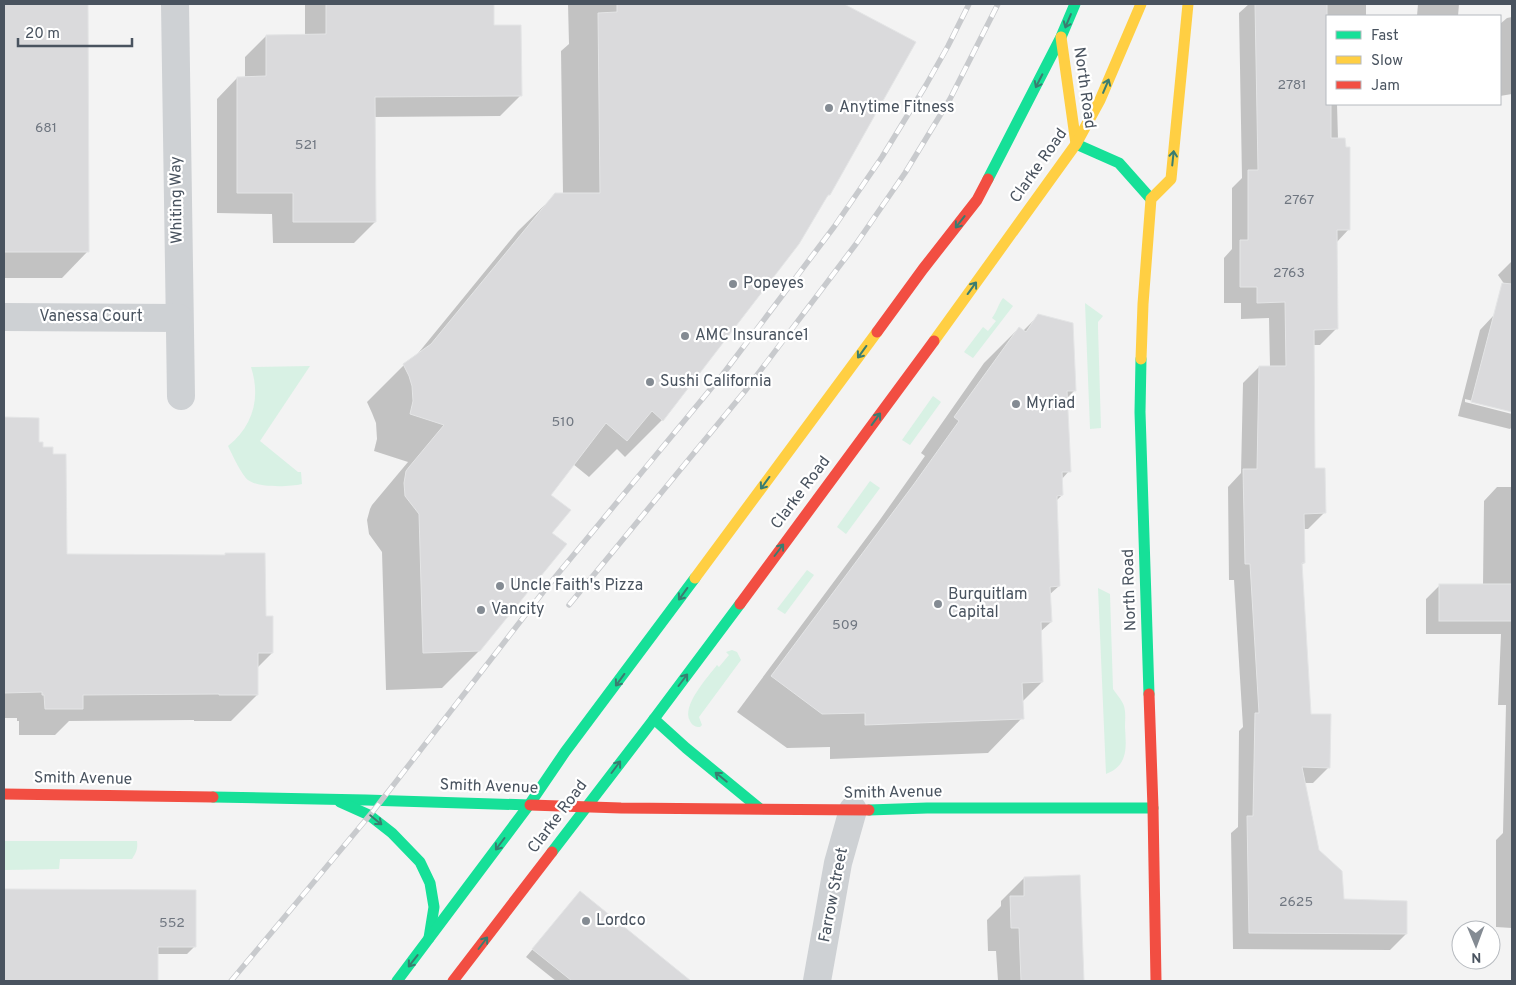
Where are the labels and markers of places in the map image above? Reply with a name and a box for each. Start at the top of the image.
place label: Anytime Fitness [839,98,955,118]
marker: Anytime Fitness [823,102,835,114]
place label: Popeyes [743,274,804,294]
marker: Popeyes [727,278,739,290]
place label: AMC Insurance1 [695,326,809,346]
marker: AMC Insurance1 [679,330,691,342]
place label: Sushi California [660,372,771,392]
marker: Sushi California [644,376,656,388]
place label: Myriad [1026,394,1075,414]
marker: Myriad [1010,398,1022,410]
place label: Uncle Faith's Pizza [510,576,643,596]
marker: Uncle Faith's Pizza [494,580,506,592]
place label: Burquitlam Capital [948,585,1028,623]
marker: Burquitlam Capital [932,598,944,610]
place label: Vancity [491,600,544,620]
marker: Vancity [475,604,487,616]
place label: Lordco [596,911,646,931]
marker: Lordco [580,915,592,927]

